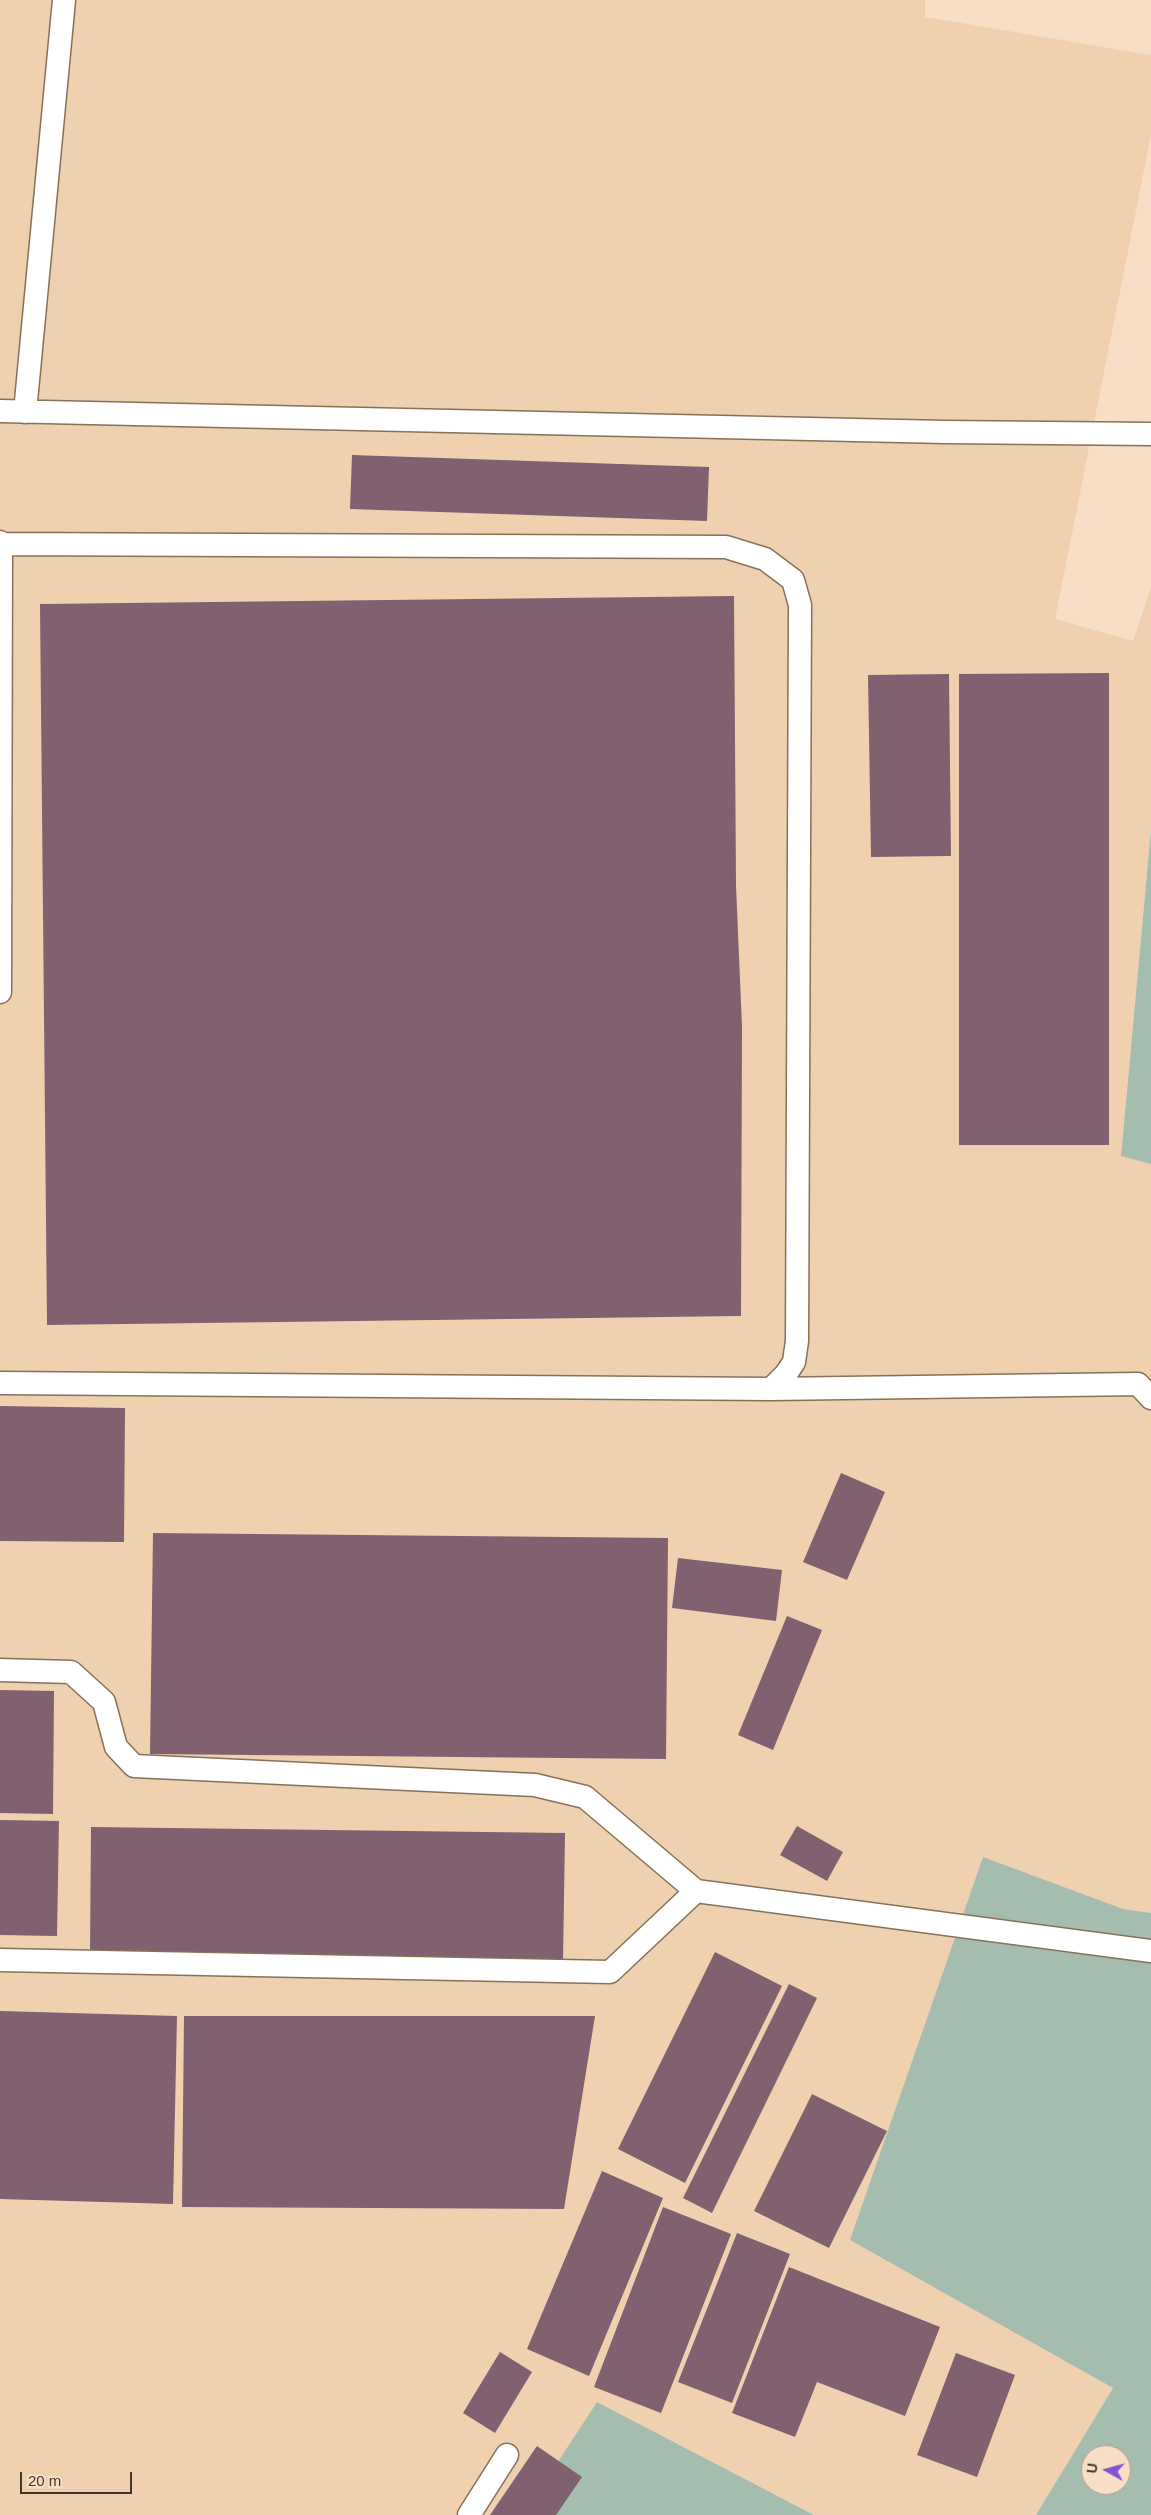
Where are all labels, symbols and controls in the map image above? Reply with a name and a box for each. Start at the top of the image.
north arrow [1081,2445,1131,2495]
scale bar [22,2462,135,2494]
text: U [1084,2462,1101,2474]
text: 20 m [28,2472,61,2489]

